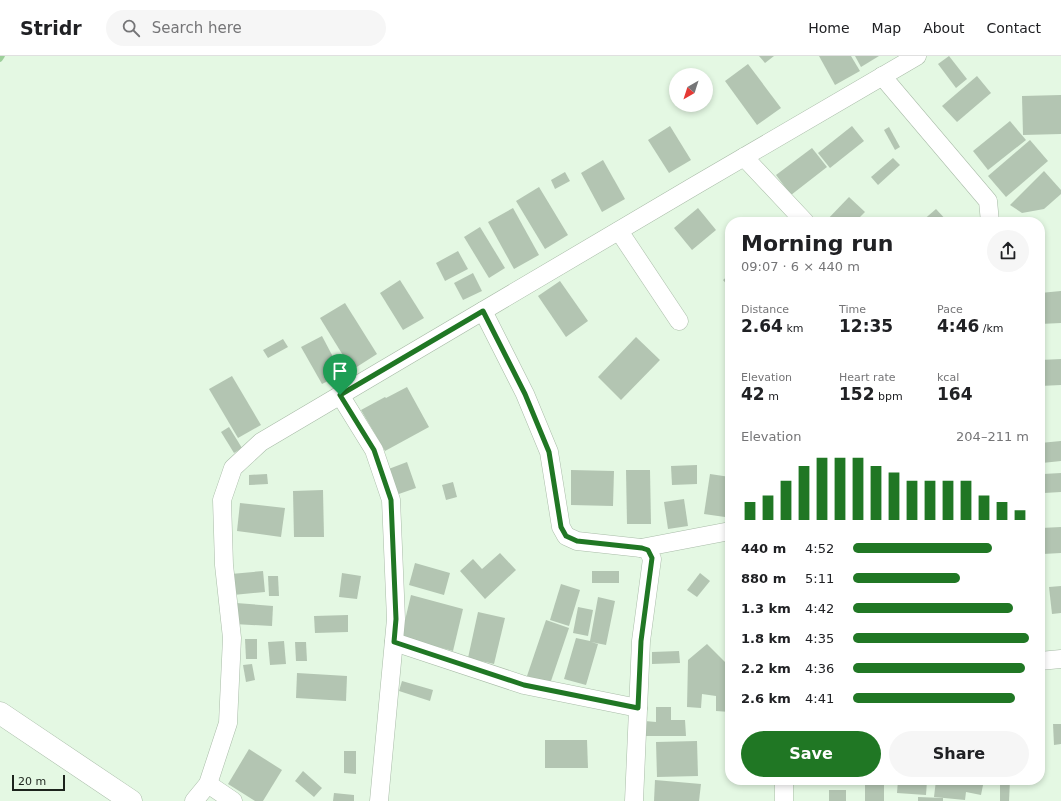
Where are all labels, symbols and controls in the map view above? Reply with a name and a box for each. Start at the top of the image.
search box [106,10,386,46]
text: Stridr [20,17,82,39]
icon: search [120,17,142,39]
text: Search here [152,19,242,37]
text: Home [808,20,850,36]
text: Map [872,20,901,36]
text: About [923,20,965,36]
text: Contact [987,20,1041,36]
north arrow [669,68,713,112]
map controls [669,68,713,112]
button: share [987,230,1029,272]
text: Morning run [741,231,893,256]
text: 09:07 · 6 × 440 m [741,259,860,274]
text: Distance [741,303,789,316]
text: Time [839,303,866,316]
text: Pace [937,303,963,316]
text: 2.64 [741,316,783,336]
text: 12:35 [839,316,893,336]
text: 4:46 [937,316,979,336]
text: km [783,322,804,335]
text: /km [979,322,1004,335]
pin [323,354,357,395]
icon: arrive [329,360,351,382]
text: Elevation [741,371,792,384]
text: Heart rate [839,371,895,384]
text: kcal [937,371,959,384]
text: 42 [741,384,765,404]
text: 152 [839,384,875,404]
text: 164 [937,384,973,404]
text: m [765,390,779,403]
text: bpm [875,390,903,403]
text: Elevation [741,429,801,444]
text: 204–211 m [956,429,1029,444]
text: 440 m [741,541,786,556]
text: 4:52 [805,541,834,556]
text: 880 m [741,571,786,586]
text: 5:11 [805,571,834,586]
text: 1.3 km [741,601,791,616]
text: 4:42 [805,601,834,616]
text: 1.8 km [741,631,791,646]
text: 4:35 [805,631,834,646]
text: 2.2 km [741,661,791,676]
text: 4:36 [805,661,834,676]
text: 2.6 km [741,691,791,706]
text: 4:41 [805,691,834,706]
button: Save [741,731,881,777]
button: Share [889,731,1029,777]
scale bar [12,773,65,792]
text: 20 m [18,775,46,788]

